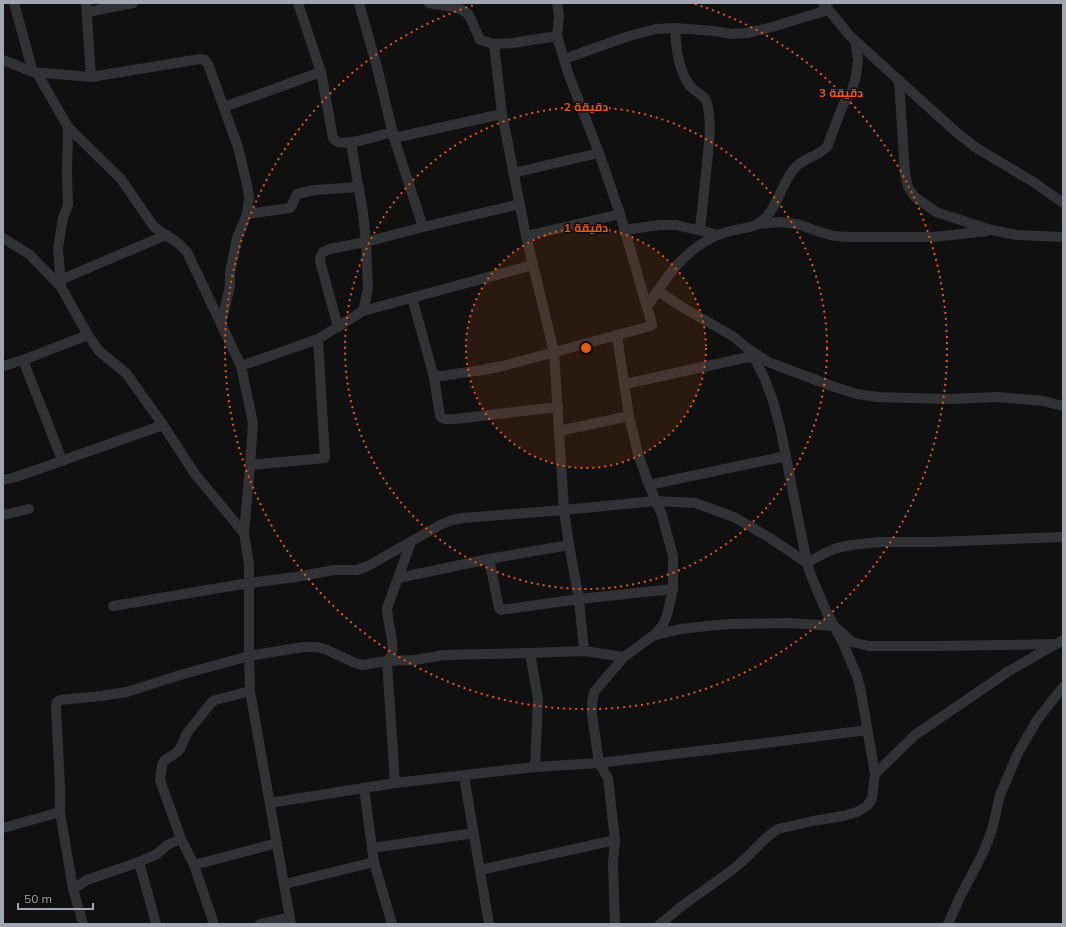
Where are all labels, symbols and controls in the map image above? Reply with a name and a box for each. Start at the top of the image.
text: 3 دقيقة [819,85,863,100]
text: 2 دقيقة [564,99,608,114]
text: 1 دقيقة [564,220,608,235]
centre of rings [579,341,593,355]
scale bar [18,885,93,911]
text: 50 m [24,891,52,906]

